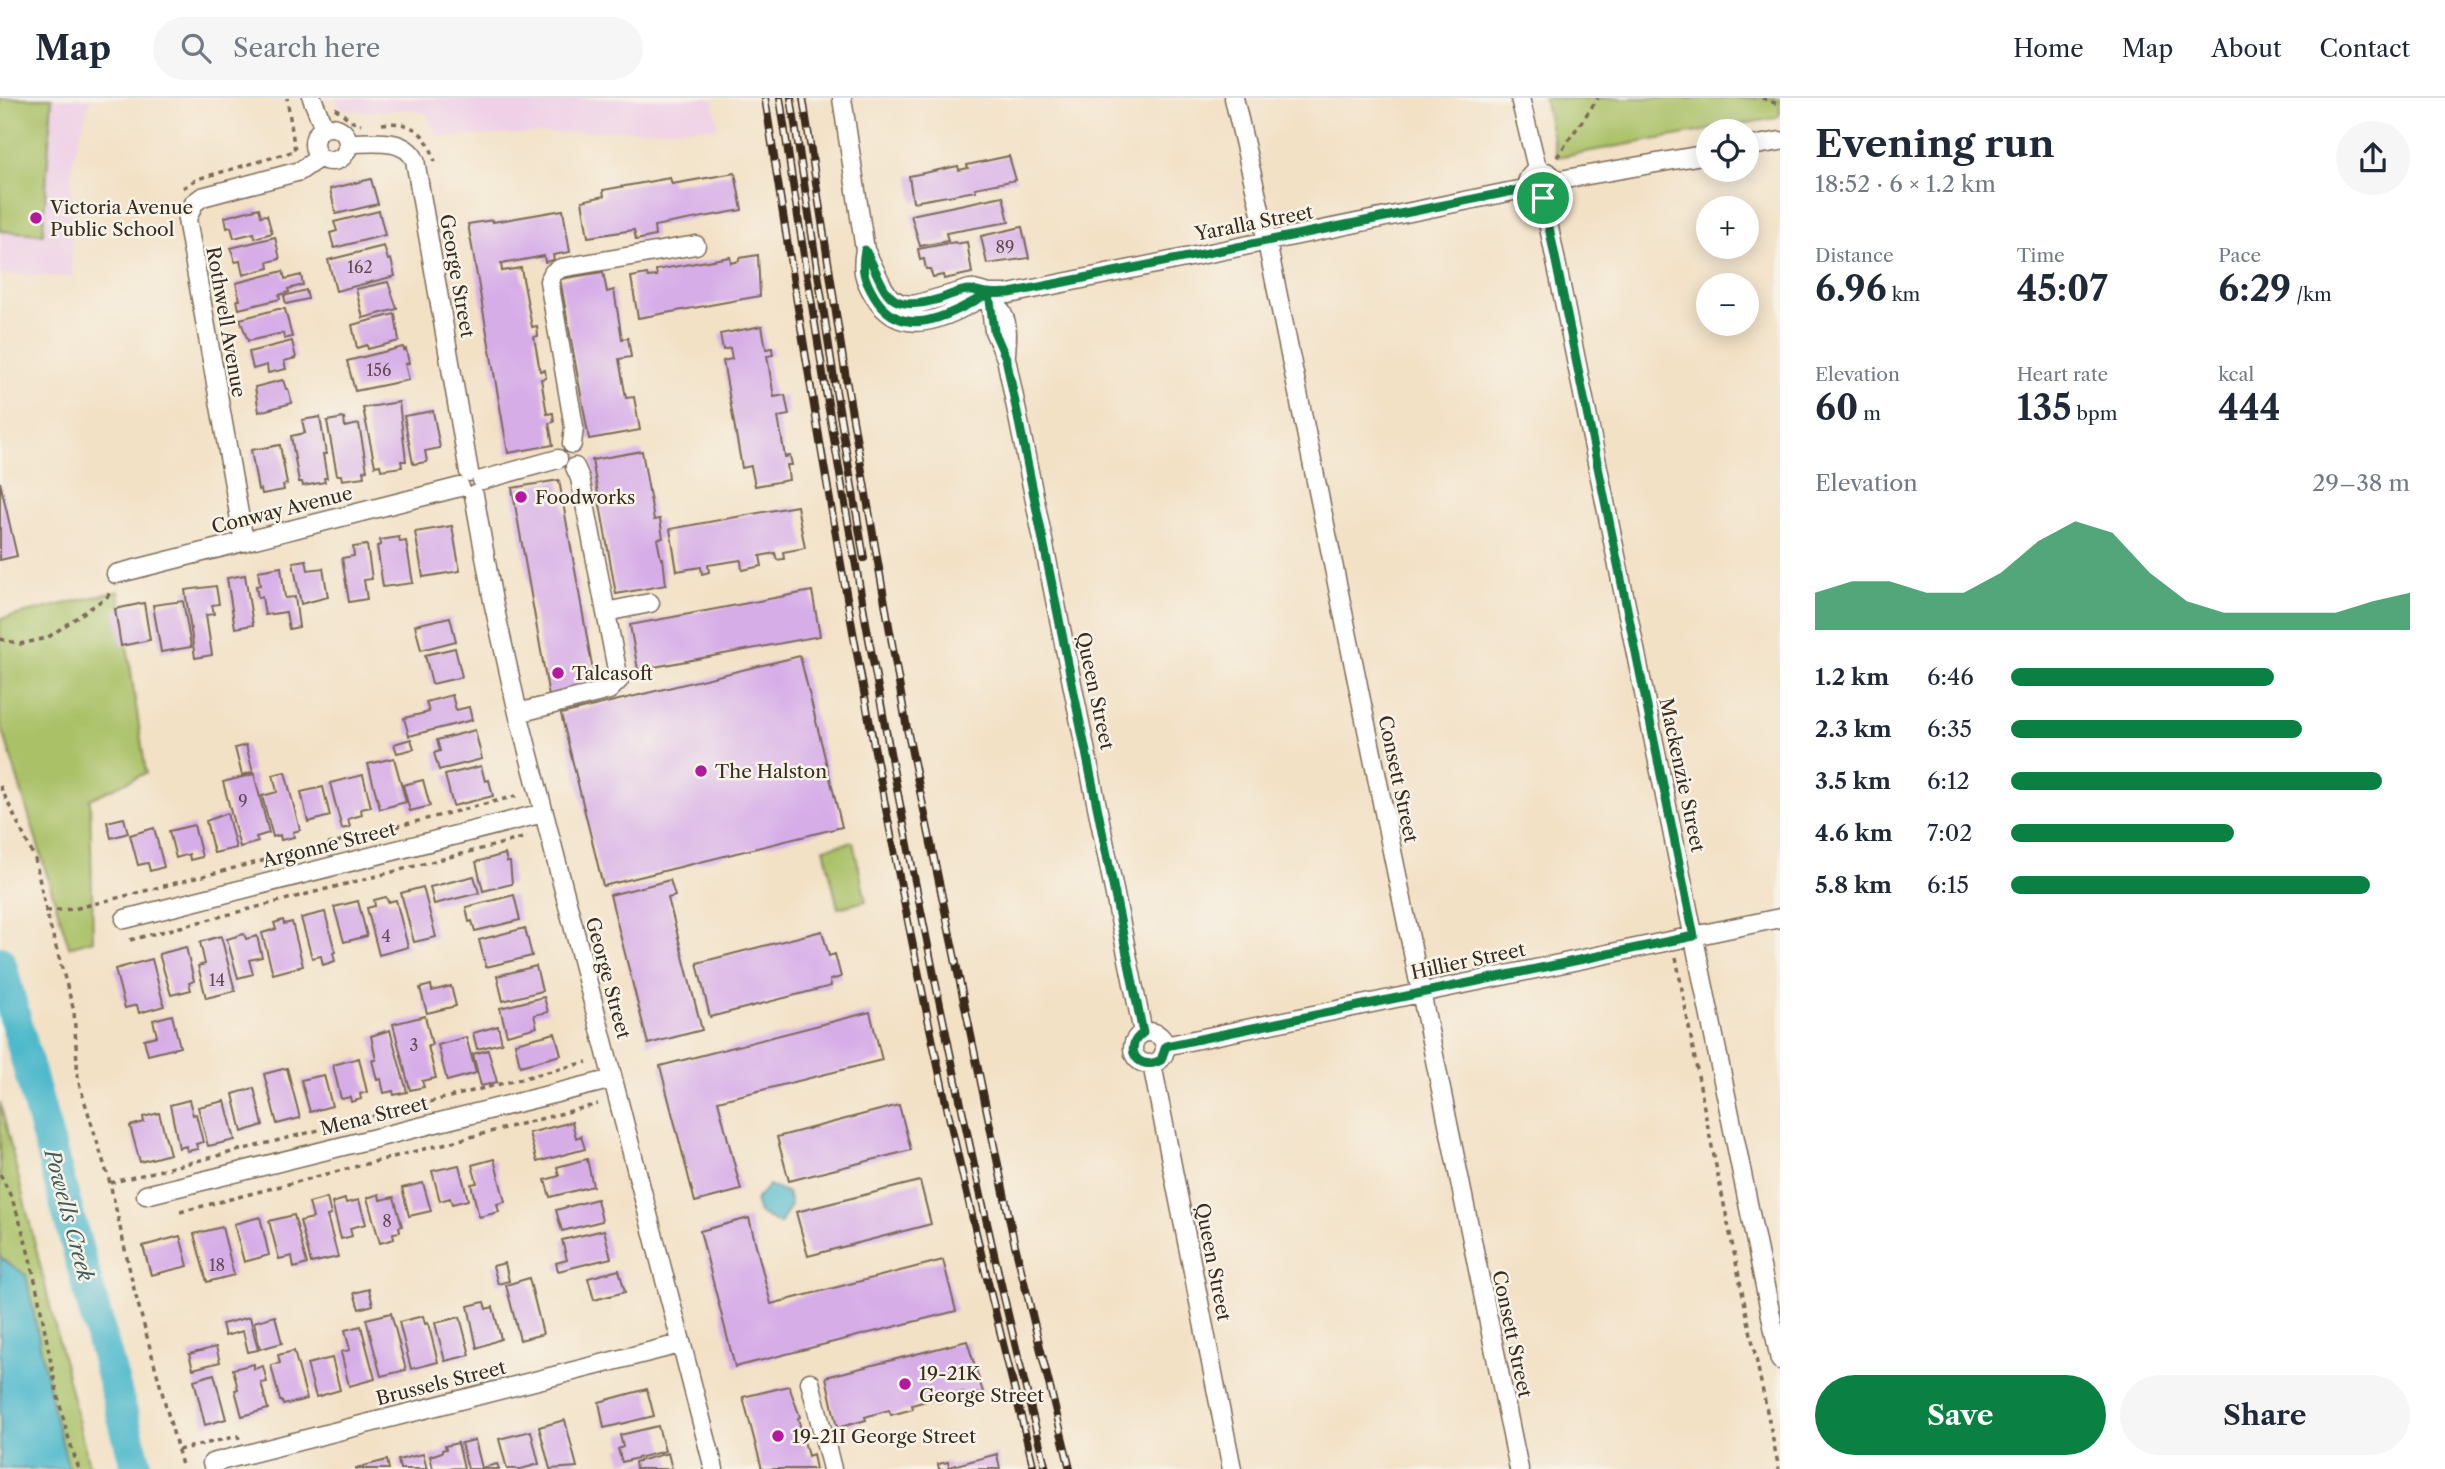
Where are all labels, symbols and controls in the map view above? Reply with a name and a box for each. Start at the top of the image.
search box [153,17,643,80]
text: Map [35,28,111,69]
icon: search [177,29,215,67]
text: Search here [233,32,380,64]
text: Home [2013,34,2084,63]
text: Map [2122,34,2173,63]
text: About [2211,34,2282,63]
text: Contact [2320,34,2410,63]
map controls [1696,119,1759,336]
button: locate [1696,119,1759,182]
text: Evening run [1815,120,2055,167]
button: share [2336,121,2410,195]
pin [1513,168,1573,228]
text: 18:52 · 6 × 1.2 km [1815,170,1996,198]
icon: arrive [1524,179,1562,217]
place label: Victoria Avenue Public School [49,196,193,241]
button: + [1696,196,1759,259]
street label: Yaralla Street [1192,200,1315,246]
marker: Victoria Avenue Public School [28,210,44,226]
street label: George Street [435,212,479,340]
house number: 89 [996,237,1014,257]
text: Distance [1815,244,1894,267]
text: Time [2017,244,2065,267]
text: Pace [2218,244,2261,267]
street label: Rothwell Avenue [201,245,251,399]
house number: 162 [347,257,373,277]
text: 6.96 [1815,267,1887,310]
text: 45:07 [2017,267,2108,310]
text: 6:29 [2218,267,2291,310]
button: − [1696,273,1759,336]
text: km [1887,283,1920,306]
text: /km [2291,283,2332,306]
house number: 156 [367,360,391,380]
text: Elevation [1815,363,1900,386]
text: Heart rate [2017,363,2108,386]
text: kcal [2218,363,2254,386]
text: 60 [1815,386,1858,429]
text: 135 [2017,386,2072,429]
text: 444 [2218,386,2281,429]
text: m [1858,402,1881,425]
text: bpm [2072,402,2117,425]
text: Elevation [1815,469,1918,497]
text: 29–38 m [2312,469,2410,497]
street label: Conway Avenue [209,481,355,539]
place label: Foodworks [535,486,635,509]
marker: Foodworks [513,489,529,505]
street label: Queen Street [1071,630,1119,752]
place label: Talcasoft [572,662,653,685]
text: 1.2 km [1815,663,1889,691]
text: 6:46 [1927,663,1974,691]
marker: Talcasoft [550,665,566,681]
street label: Mackenzie Street [1654,696,1710,854]
street label: Consett Street [1373,713,1423,845]
text: 2.3 km [1815,715,1892,743]
text: 6:35 [1927,715,1972,743]
place label: The Halston [715,760,827,783]
marker: The Halston [693,763,709,779]
text: 3.5 km [1815,767,1891,795]
text: 6:12 [1927,767,1970,795]
house number: 9 [238,791,248,811]
street label: Argonne Street [259,817,398,873]
text: 4.6 km [1815,819,1893,847]
text: 7:02 [1927,819,1973,847]
text: 5.8 km [1815,871,1892,899]
text: 6:15 [1927,871,1969,899]
street label: George Street [581,915,635,1042]
house number: 4 [381,926,391,946]
street label: Hillier Street [1409,938,1528,984]
house number: 14 [209,970,225,990]
house number: 3 [410,1035,418,1055]
street label: Mena Street [318,1091,430,1140]
water label: Powells Creek [39,1145,99,1284]
street label: Queen Street [1190,1201,1236,1323]
house number: 8 [382,1211,392,1231]
house number: 18 [209,1255,225,1275]
street label: Consett Street [1487,1268,1537,1400]
street label: Brussels Street [374,1356,509,1410]
place label: 19-21K George Street [919,1362,1044,1407]
button: Save [1815,1375,2106,1455]
button: Share [2120,1375,2410,1455]
marker: 19-21K George Street [897,1376,913,1392]
place label: 19-21I George Street [792,1425,976,1448]
marker: 19-21I George Street [770,1428,786,1444]

